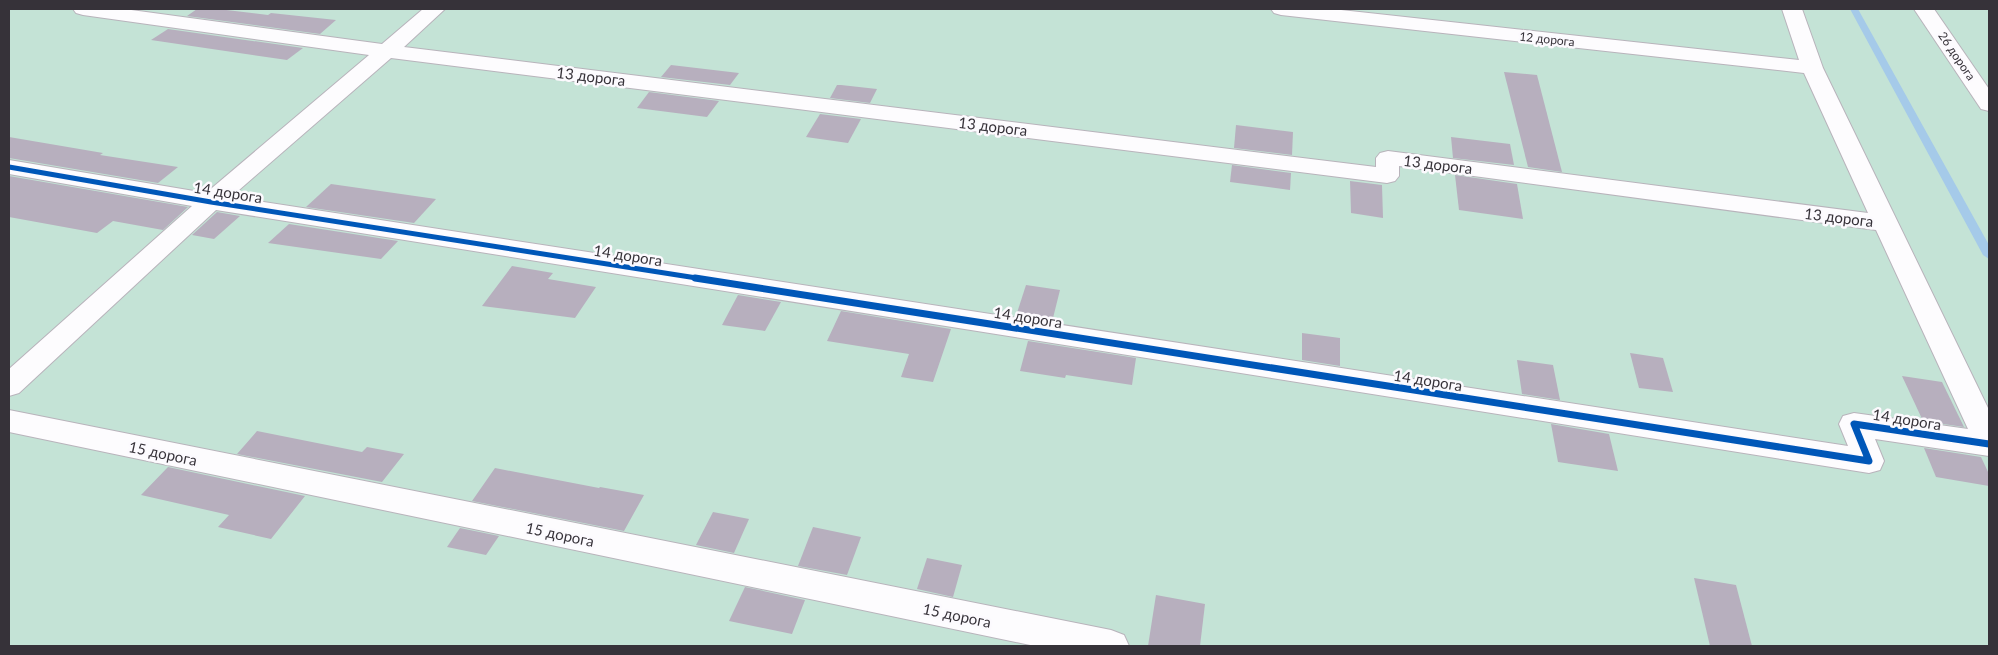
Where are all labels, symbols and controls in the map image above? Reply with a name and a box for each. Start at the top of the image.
street label: 12 дорога [1519,29,1575,49]
street label: 26 дорога [1935,29,1979,83]
street label: 13 дорога [555,63,627,89]
street label: 13 дорога [957,113,1029,139]
street label: 13 дорога [1402,151,1474,177]
street label: 14 дорога [192,178,264,206]
street label: 13 дорога [1803,204,1875,230]
street label: 14 дорога [592,241,664,269]
street label: 14 дорога [992,303,1064,331]
street label: 14 дорога [1392,366,1464,394]
street label: 14 дорога [1871,405,1943,433]
street label: 15 дорога [127,437,199,469]
street label: 15 дорога [524,518,596,550]
street label: 15 дорога [921,599,993,631]

